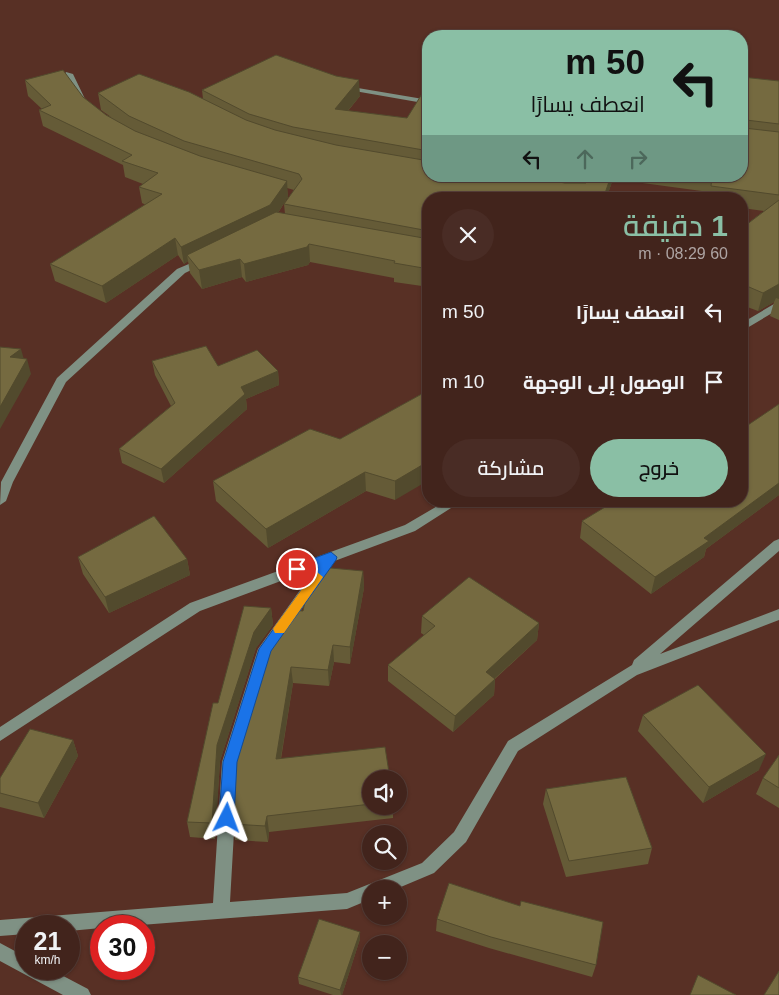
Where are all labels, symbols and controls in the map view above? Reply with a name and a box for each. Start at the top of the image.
text: 50 m [565,42,645,81]
icon: left [663,50,728,115]
text: انعطف يسارًا [530,92,645,117]
icon: left [518,145,546,173]
icon: ahead [571,145,599,173]
icon: right [624,145,652,173]
button: close [442,209,494,261]
text: 1 دقيقة [623,209,728,242]
text: 60 m · 08:29 [638,245,728,262]
icon: left [700,298,728,326]
text: 50 m [442,301,484,322]
text: انعطف يسارًا [576,302,685,323]
icon: arrive [700,368,728,396]
text: 10 m [442,371,484,392]
text: الوصول إلى الوجهة [523,372,685,393]
button: مشاركة [442,439,580,497]
button: خروج [590,439,728,497]
pin [276,548,318,590]
icon: arrive [283,555,311,583]
map controls [362,770,407,980]
button: sound [362,770,407,815]
position arrow [200,791,252,843]
button: search [362,825,407,870]
button: + [362,880,407,925]
speed limit sign: 30 [90,915,155,980]
text: 21 [34,927,61,955]
button: − [362,935,407,980]
text: km/h [34,953,61,967]

